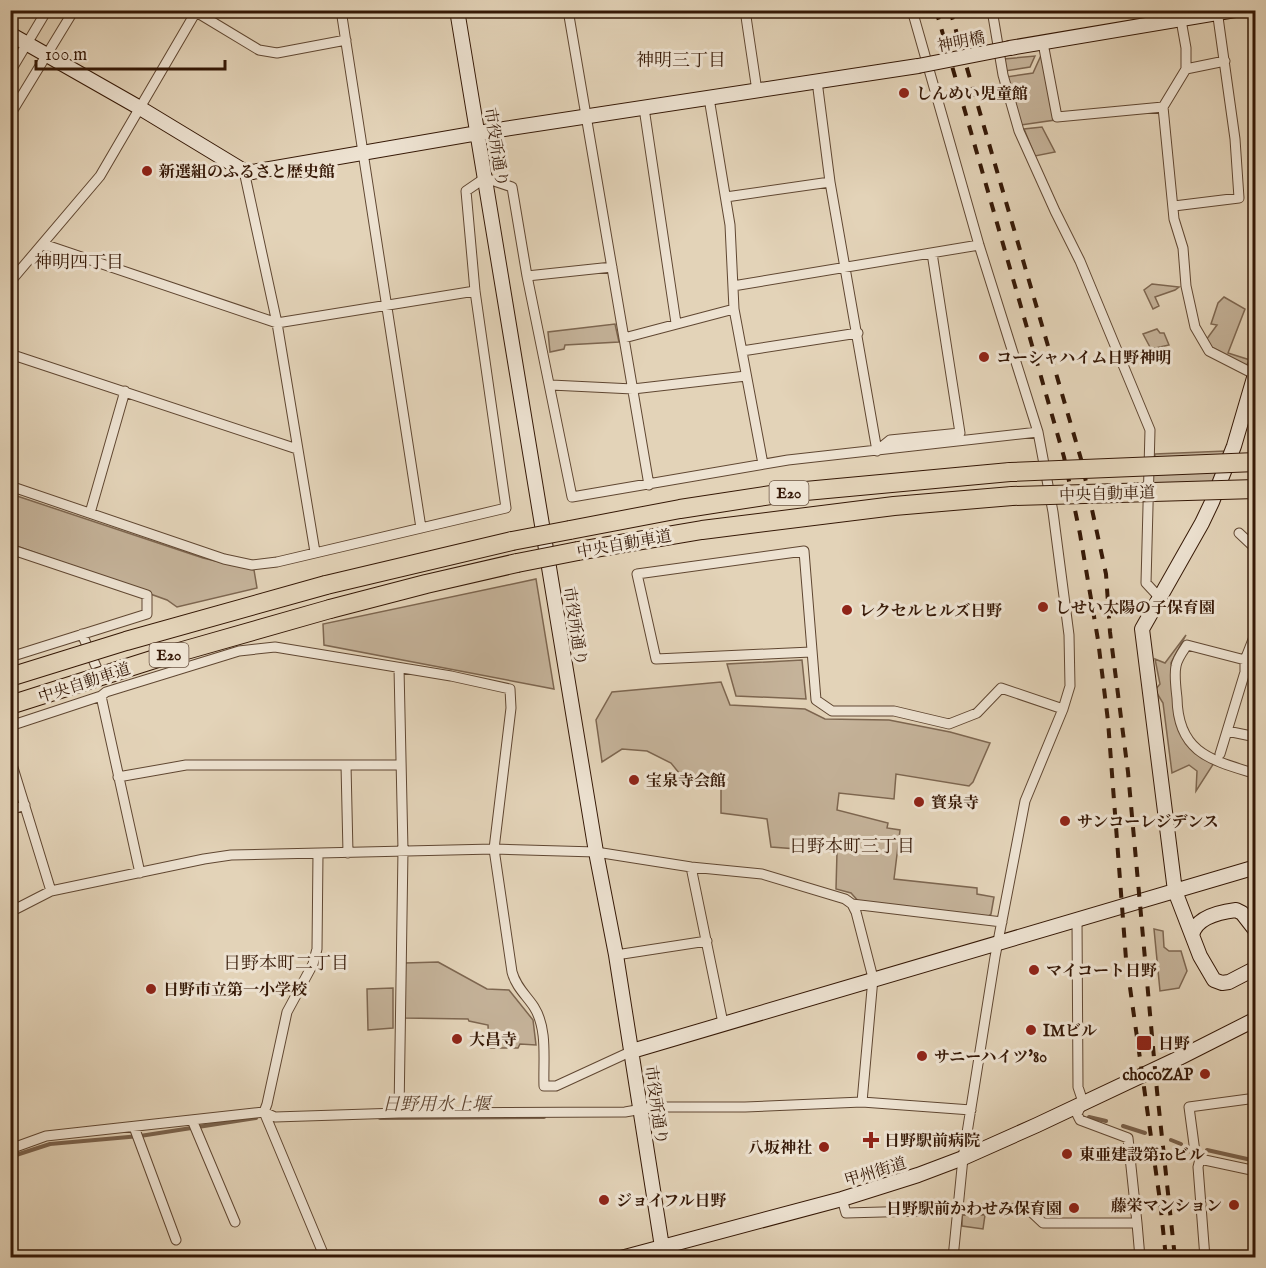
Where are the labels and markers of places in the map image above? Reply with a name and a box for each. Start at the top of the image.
place label: しんめい児童館 [916,85,1028,105]
marker: しんめい児童館 [897,86,911,100]
place label: 新選組のふるさと歴史館 [158,163,335,183]
marker: 新選組のふるさと歴史館 [140,164,154,178]
place label: コーシャハイム日野神明 [996,349,1171,369]
marker: コーシャハイム日野神明 [977,350,991,364]
place label: しせい太陽の子保育園 [1055,599,1215,619]
marker: しせい太陽の子保育園 [1036,600,1050,614]
place label: レクセルヒルズ日野 [859,602,1002,622]
marker: レクセルヒルズ日野 [840,603,854,617]
place label: 宝泉寺会館 [646,772,726,792]
marker: 宝泉寺会館 [627,773,641,787]
place label: 寳泉寺 [931,794,979,814]
marker: 寳泉寺 [912,795,926,809]
place label: サンコーレジデンス [1077,813,1219,833]
marker: サンコーレジデンス [1058,814,1072,828]
place label: マイコート日野 [1046,962,1157,982]
marker: マイコート日野 [1027,963,1041,977]
place label: 日野市立第一小学校 [163,981,308,1001]
marker: 日野市立第一小学校 [144,982,158,996]
place label: IMビル [1043,1022,1097,1042]
marker: IMビル [1024,1023,1038,1037]
place label: 大昌寺 [469,1031,517,1051]
marker: 大昌寺 [450,1032,464,1046]
marker: 日野 [1135,1034,1153,1052]
place label: 日野 [1158,1035,1190,1055]
place label: サニーハイツ'80 [934,1048,1047,1068]
marker: サニーハイツ'80 [915,1049,929,1063]
place label: chocoZAP [1122,1066,1194,1086]
marker: chocoZAP [1198,1067,1212,1081]
marker: 日野駅前病院 [862,1131,880,1149]
place label: 日野駅前病院 [884,1132,980,1152]
place label: 八坂神社 [748,1139,812,1159]
marker: 八坂神社 [817,1140,831,1154]
place label: 東亜建設第10ビル [1079,1146,1205,1166]
marker: 東亜建設第10ビル [1060,1147,1074,1161]
place label: ジョイフル日野 [616,1192,727,1212]
marker: ジョイフル日野 [597,1193,611,1207]
place label: 藤栄マンション [1111,1197,1222,1217]
marker: 藤栄マンション [1227,1198,1241,1212]
place label: 日野駅前かわせみ保育園 [886,1200,1062,1220]
marker: 日野駅前かわせみ保育園 [1067,1201,1081,1215]

